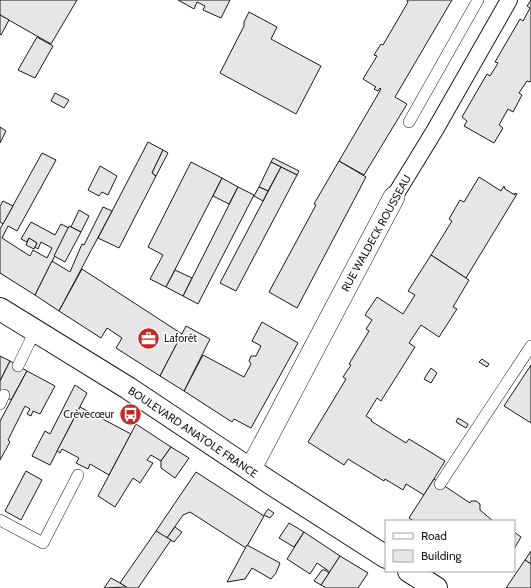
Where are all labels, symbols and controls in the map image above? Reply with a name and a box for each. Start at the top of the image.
street label: RUE WALDECK ROUSSEAU [338,172,414,294]
office icon: Laforêt [136,325,162,351]
place label: Laforêt [164,331,197,345]
street label: BOULEVARD ANATOLE FRANCE [126,383,260,481]
bus stop icon: Crèvecœur [117,401,143,427]
place label: Crèvecœur [63,407,115,421]
legend [385,520,515,572]
text: Road [421,528,447,543]
text: Building [421,548,463,563]

